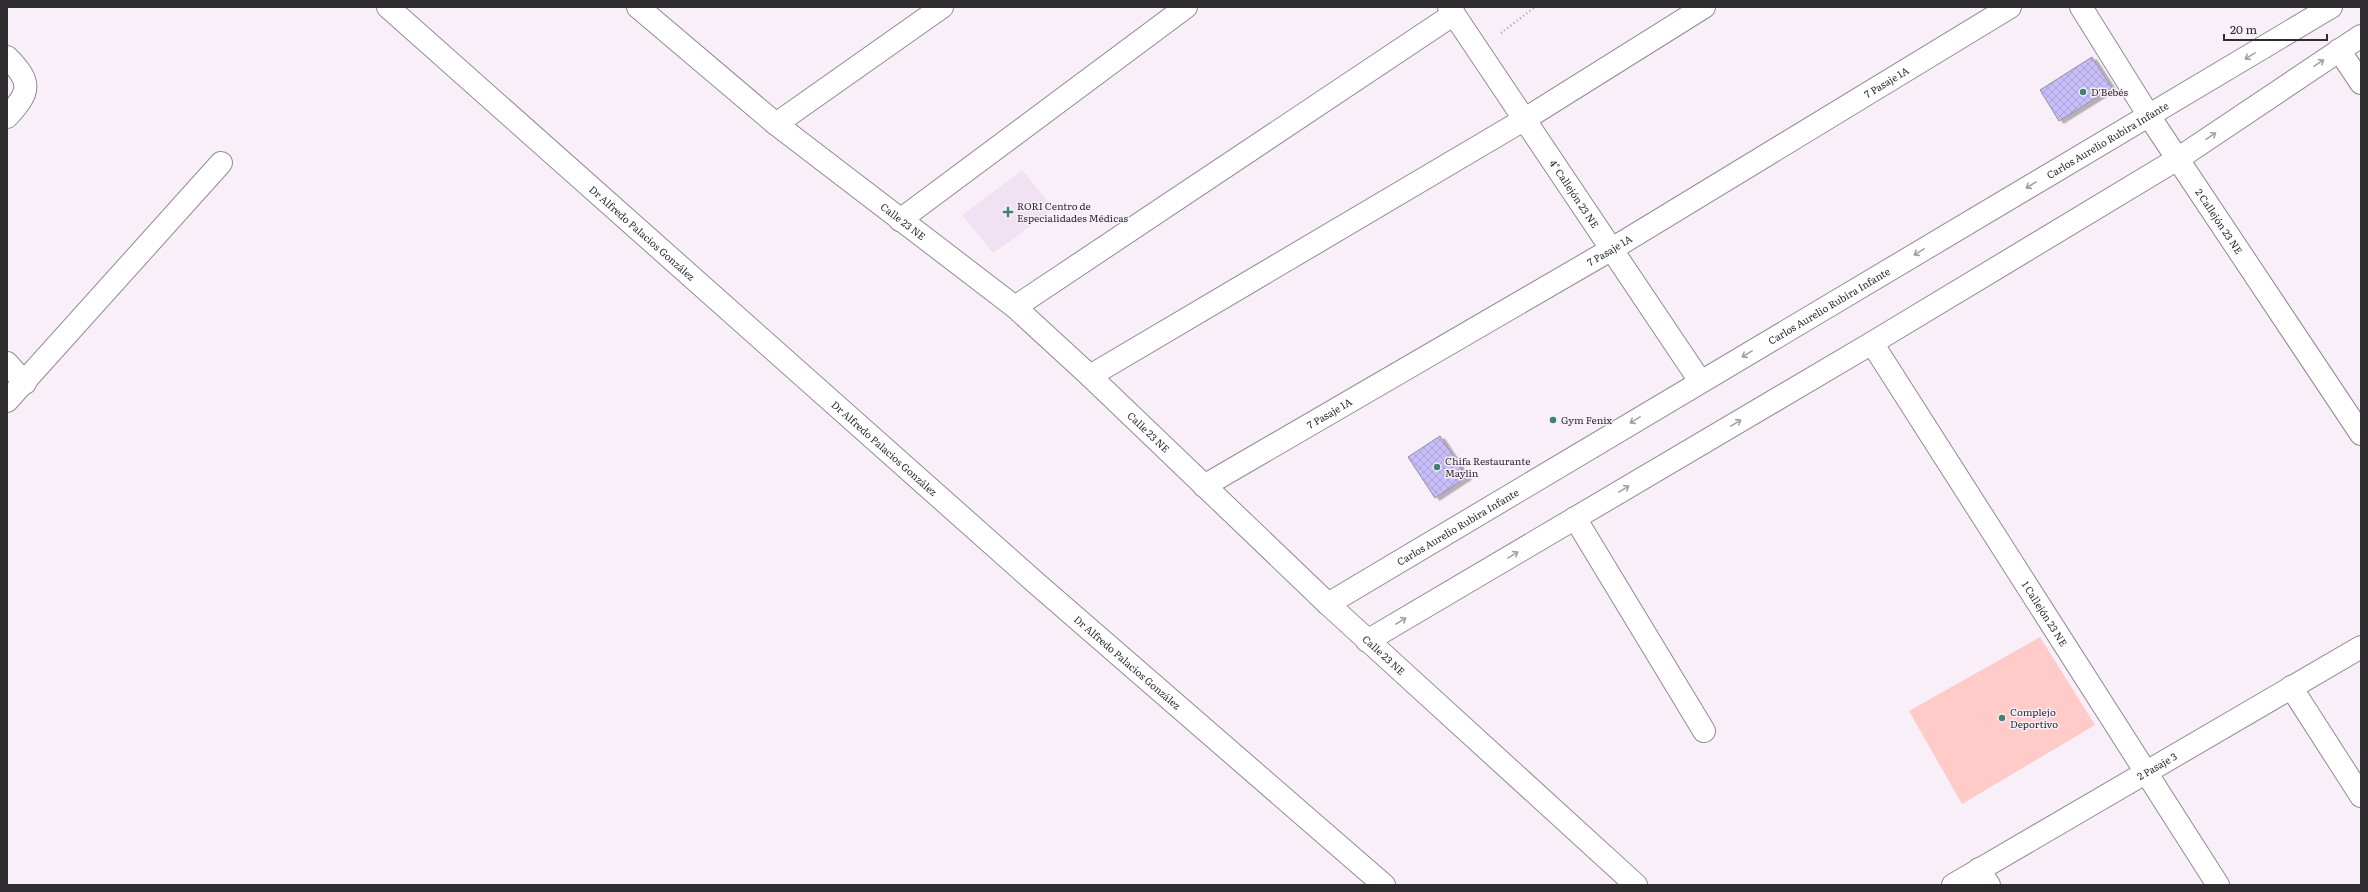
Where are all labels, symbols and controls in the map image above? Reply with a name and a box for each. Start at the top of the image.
scale bar [2224,16,2327,42]
text: 20 m [2230,20,2257,38]
one-way arrow [2244,52,2256,60]
one-way arrow [2313,59,2324,67]
street label: 7 Pasaje 1A [1861,62,1912,101]
place label: D'Bebés [2091,84,2128,99]
marker: D'Bebés [2078,87,2088,97]
street label: Carlos Aurelio Rubira Infante [2043,98,2171,182]
one-way arrow [2205,132,2216,140]
street label: 4° Callejón 23 NE [1546,156,1603,231]
street label: Dr Alfredo Palacios González [586,181,699,284]
one-way arrow [2025,182,2037,190]
street label: 2 Callejón 23 NE [2192,185,2247,257]
place label: RORI Centro de Especialidades Médicas [1017,198,1128,225]
street label: Calle 23 NE [878,199,929,243]
marker: RORI Centro de Especialidades Médicas [1002,206,1014,218]
street label: 7 Pasaje 1A [1584,230,1635,269]
one-way arrow [1913,248,1925,256]
street label: Carlos Aurelio Rubira Infante [1765,263,1893,348]
one-way arrow [1741,350,1753,358]
street label: 7 Pasaje 1A [1304,393,1355,432]
street label: Dr Alfredo Palacios González [828,397,941,499]
street label: Calle 23 NE [1125,408,1173,456]
place label: Gym Fenix [1561,412,1613,427]
marker: Gym Fenix [1548,415,1558,425]
one-way arrow [1629,417,1641,425]
one-way arrow [1730,418,1742,426]
place label: Chifa Restaurante Maylin [1445,453,1530,480]
marker: Chifa Restaurante Maylin [1432,462,1442,472]
street label: Carlos Aurelio Rubira Infante [1394,484,1521,568]
one-way arrow [1618,484,1630,492]
one-way arrow [1506,551,1518,559]
street label: 1 Callejón 23 NE [2019,578,2072,649]
street label: Dr Alfredo Palacios González [1071,611,1184,713]
one-way arrow [1395,617,1407,625]
street label: Calle 23 NE [1359,631,1409,678]
place label: Complejo Deportivo [2010,704,2058,731]
marker: Complejo Deportivo [1997,713,2007,723]
street label: 2 Pasaje 3 [2134,748,2179,783]

